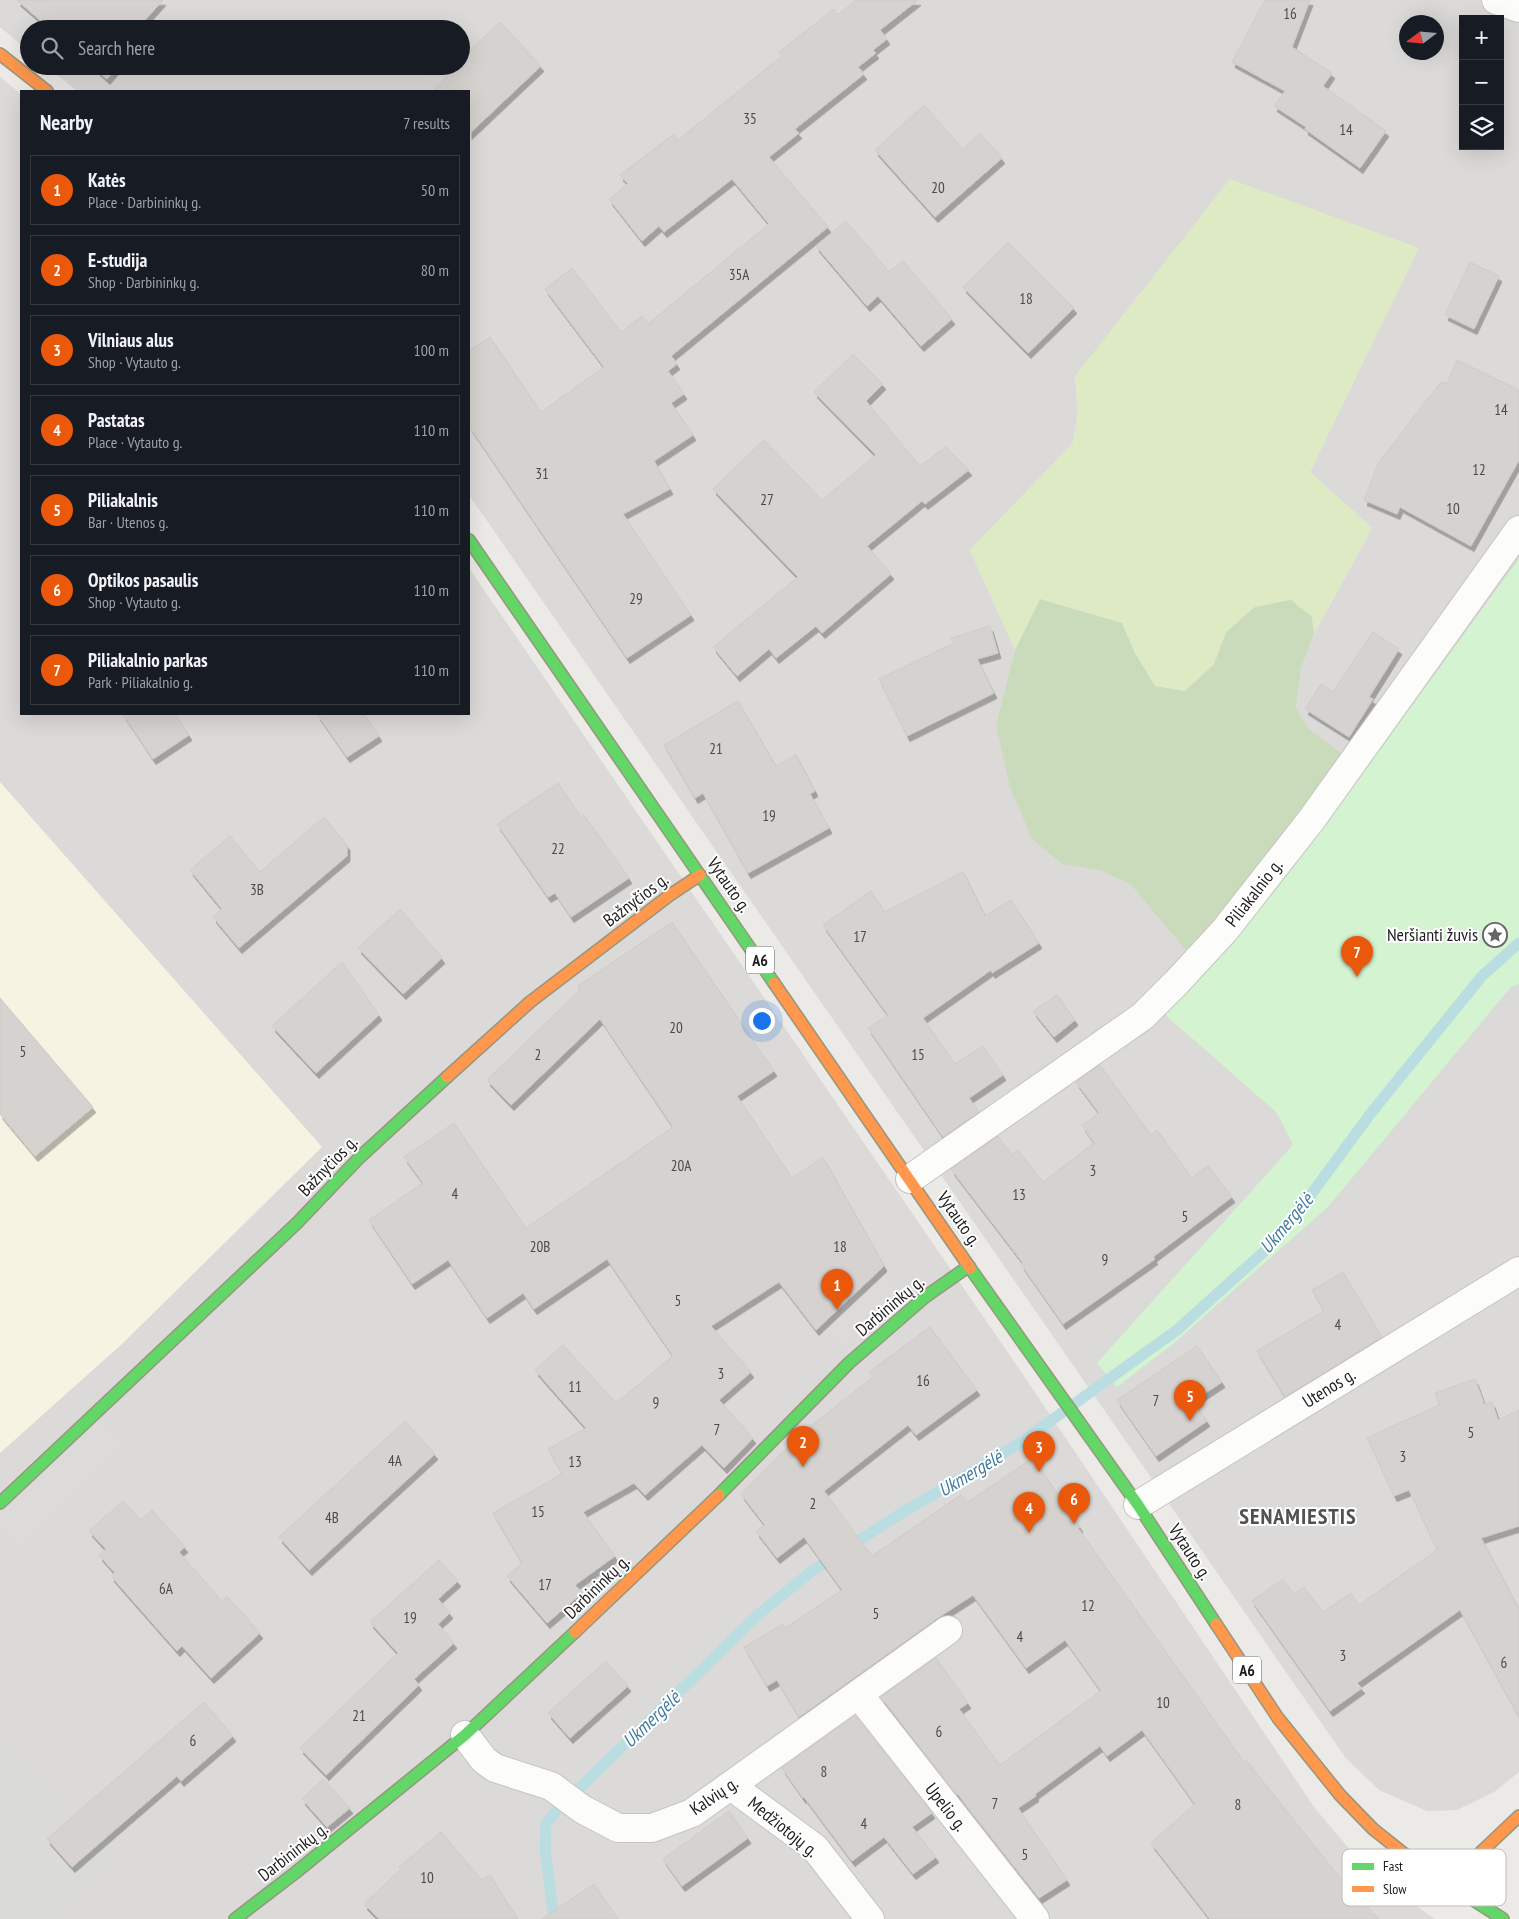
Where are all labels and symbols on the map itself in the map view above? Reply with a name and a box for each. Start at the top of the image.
house number: 16 [1283,4,1297,23]
north arrow [1399,15,1444,60]
house number: 35 [743,109,757,128]
house number: 14 [1339,120,1353,139]
house number: 20 [931,178,945,197]
house number: 35A [729,265,750,284]
house number: 18 [1019,289,1033,308]
house number: 14 [1494,400,1508,419]
house number: 12 [1472,460,1486,479]
house number: 31 [535,464,549,483]
house number: 27 [760,490,774,509]
house number: 10 [1446,499,1460,518]
house number: 29 [629,589,643,608]
house number: 21 [709,739,723,758]
house number: 19 [762,806,776,825]
house number: 22 [551,839,565,858]
street label: Vytauto g. [702,852,757,917]
street label: Piliakalnio g. [1220,854,1287,931]
street label: Bažnyčios g. [599,868,673,932]
house number: 3B [250,880,264,899]
place icon: Neršianti žuvis [1482,922,1508,948]
place label: Neršianti žuvis [1387,923,1478,946]
house number: 17 [853,927,867,946]
pin: 7 [1341,936,1373,977]
road number: A6 [746,946,774,974]
your location [749,1008,775,1034]
house number: 20 [669,1018,683,1037]
house number: 5 [20,1042,26,1061]
house number: 2 [535,1045,541,1064]
house number: 15 [911,1045,925,1064]
street label: Bažnyčios g. [293,1130,362,1201]
house number: 20A [671,1156,692,1175]
house number: 3 [1090,1161,1096,1180]
house number: 4 [452,1184,459,1203]
house number: 13 [1012,1185,1026,1204]
street label: Vytauto g. [932,1186,987,1251]
water label: Ukmergėlė [1254,1187,1319,1258]
house number: 5 [1182,1207,1188,1226]
house number: 20B [530,1237,550,1256]
house number: 18 [833,1237,847,1256]
house number: 9 [1102,1250,1108,1269]
pin: 1 [821,1269,853,1310]
street label: Darbininkų g. [851,1270,929,1341]
house number: 5 [675,1291,681,1310]
house number: 4 [1335,1315,1342,1334]
street label: Utenos g. [1298,1362,1360,1413]
house number: 3 [718,1364,724,1383]
house number: 16 [916,1371,930,1390]
house number: 11 [568,1377,582,1396]
pin: 5 [1174,1380,1206,1421]
house number: 7 [1153,1391,1159,1410]
house number: 9 [653,1393,659,1412]
house number: 7 [714,1420,720,1439]
house number: 5 [1468,1423,1474,1442]
pin: 2 [787,1426,819,1467]
pin: 3 [1023,1431,1055,1472]
water label: Ukmergėlė [933,1444,1008,1502]
house number: 3 [1400,1447,1406,1466]
house number: 4A [388,1451,403,1470]
house number: 13 [568,1452,582,1471]
pin: 6 [1058,1483,1090,1524]
pin: 4 [1013,1492,1045,1533]
house number: 2 [810,1494,816,1513]
house number: 15 [531,1502,545,1521]
district label: SENAMIESTIS [1239,1502,1357,1530]
house number: 4B [325,1508,339,1527]
street label: Vytauto g. [1163,1519,1217,1584]
street label: Darbininkų g. [559,1550,634,1624]
house number: 17 [538,1575,552,1594]
house number: 6A [159,1579,174,1598]
house number: 12 [1081,1596,1095,1615]
house number: 5 [873,1604,879,1623]
house number: 19 [403,1608,417,1627]
house number: 4 [1017,1627,1024,1646]
house number: 3 [1340,1646,1346,1665]
house number: 6 [1501,1653,1508,1672]
road number: A6 [1233,1656,1261,1684]
water label: Ukmergėlė [617,1685,686,1752]
house number: 10 [1156,1693,1170,1712]
house number: 21 [352,1706,366,1725]
house number: 6 [936,1722,943,1741]
house number: 6 [190,1731,197,1750]
house number: 8 [821,1762,827,1781]
street label: Kalvių g. [685,1771,742,1820]
street label: Upelio g. [920,1778,972,1836]
street label: Medžiotojų g. [743,1791,823,1862]
house number: 7 [992,1794,998,1813]
house number: 8 [1235,1795,1241,1814]
house number: 4 [861,1814,868,1833]
street label: Darbininkų g. [253,1817,332,1886]
house number: 5 [1022,1845,1028,1864]
legend [1342,1849,1506,1906]
text: Fast [1383,1857,1403,1875]
house number: 10 [420,1868,434,1887]
text: Slow [1383,1880,1407,1898]

